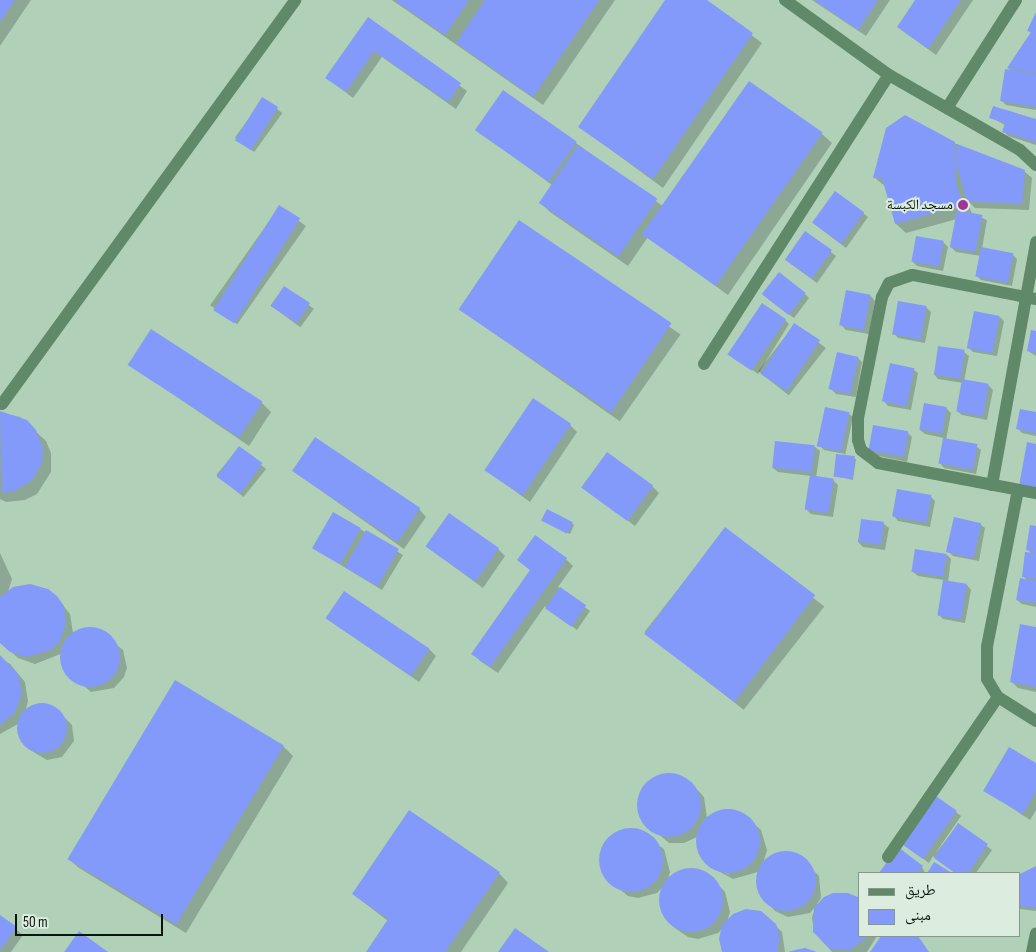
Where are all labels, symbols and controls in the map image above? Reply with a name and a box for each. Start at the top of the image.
place label: مسجد الكبسة [887,197,953,213]
marker: مسجد الكبسة [957,199,969,211]
legend [858,872,1021,937]
text: طريق [905,881,936,900]
scale bar [18,904,165,936]
text: مبنى [905,906,931,925]
text: 50 m [23,913,48,932]

